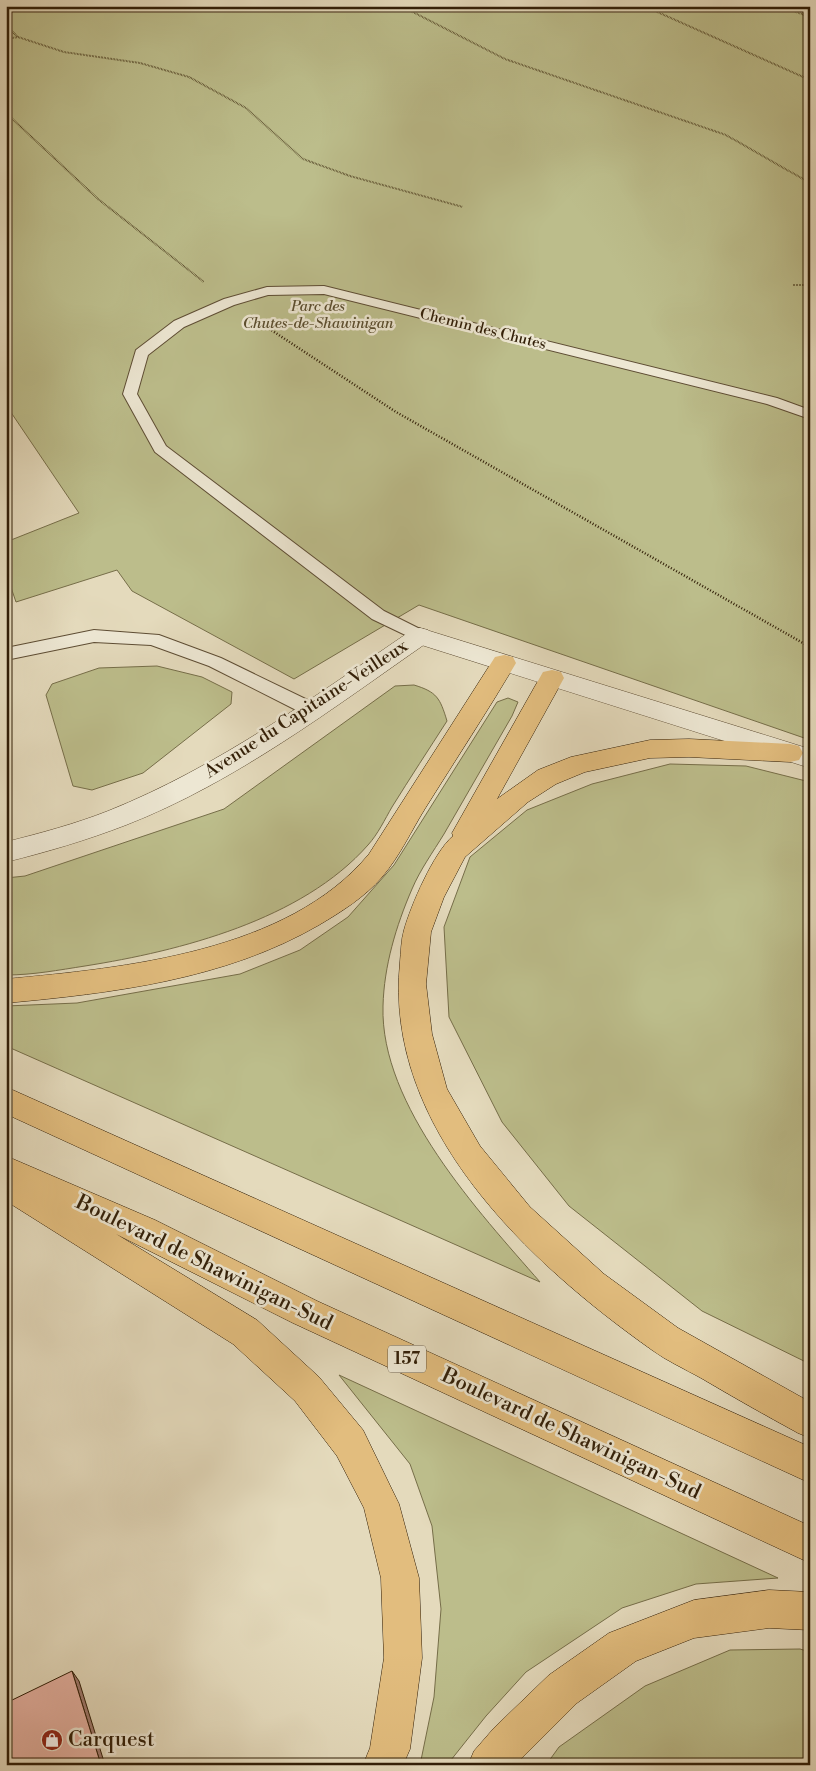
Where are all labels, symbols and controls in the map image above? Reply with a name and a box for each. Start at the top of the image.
park label: Parc des Chutes-de-Shawinigan [243,297,394,333]
street label: Chemin des Chutes [418,304,548,354]
street label: Avenue du Capitaine-Veilleux [199,634,413,784]
street label: Boulevard de Shawinigan-Sud [70,1189,337,1337]
road number: 157 [388,1346,426,1372]
street label: Boulevard de Shawinigan-Sud [436,1362,705,1506]
place label: Carquest [68,1727,155,1753]
shop icon: Carquest [40,1728,64,1752]

